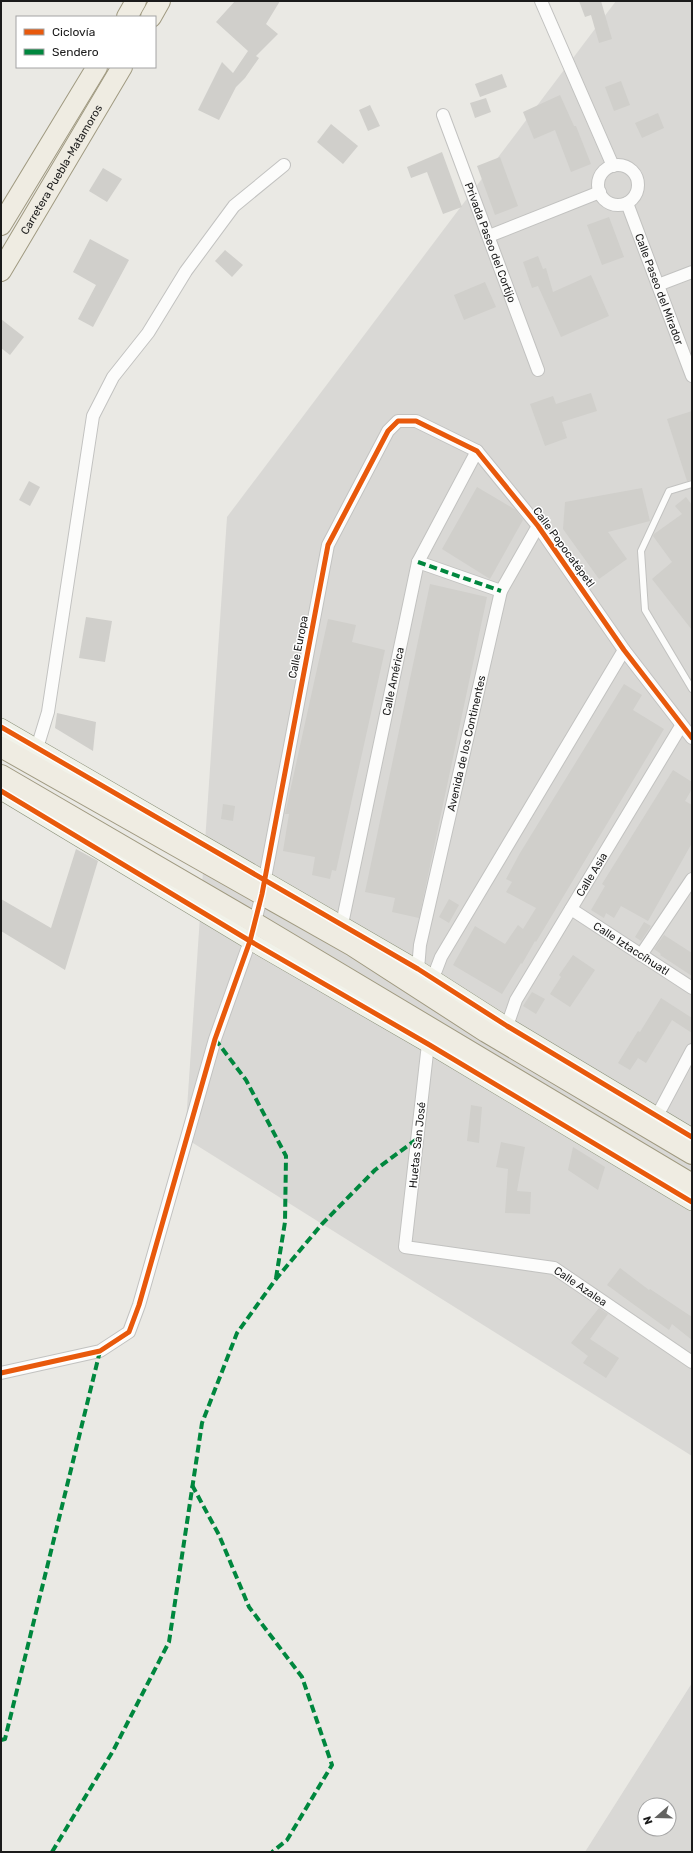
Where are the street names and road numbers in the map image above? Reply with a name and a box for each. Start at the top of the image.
street label: Carretera Puebla-Matamoros [18,102,105,237]
street label: Privada Paseo del Cortijo [462,181,518,304]
street label: Calle Paseo del Mirador [632,232,686,348]
street label: Calle Popocatépetl [530,505,597,590]
street label: Calle Europa [286,615,311,680]
street label: Calle América [380,646,407,717]
street label: Avenida de los Continentes [445,674,489,813]
street label: Calle Asia [574,850,610,899]
street label: Calle Iztaccíhuatl [591,919,671,978]
street label: Huetas San José [407,1101,428,1189]
street label: Calle Azalea [551,1264,609,1309]

